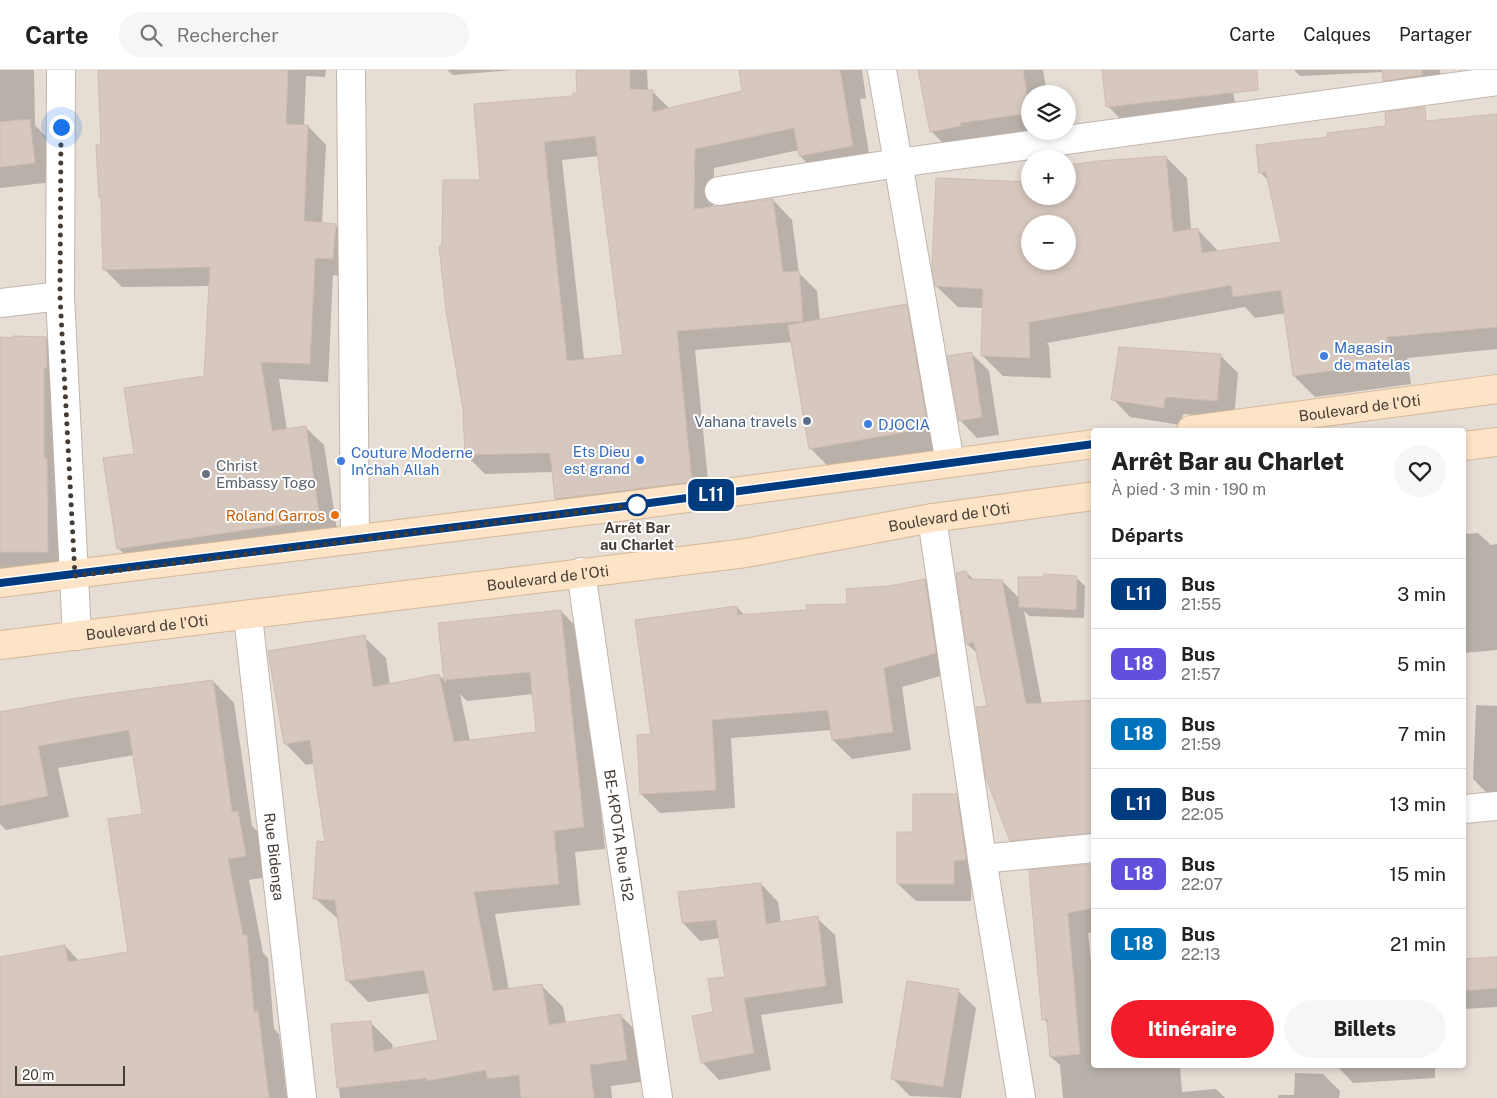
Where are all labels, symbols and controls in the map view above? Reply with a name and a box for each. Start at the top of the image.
search box [119,12,469,57]
text: Carte [25,21,89,49]
icon: search [137,21,165,49]
text: Rechercher [177,24,279,46]
text: Carte [1229,24,1275,45]
text: Calques [1303,24,1371,45]
text: Partager [1399,24,1472,45]
map controls [1021,85,1076,270]
button: layers [1021,85,1076,140]
your location [49,115,74,140]
button: + [1021,150,1076,205]
button: − [1021,215,1076,270]
place label: Magasin de matelas [1334,339,1410,373]
marker: Magasin de matelas [1318,350,1330,362]
street label: Boulevard de l'Oti [1297,391,1422,424]
place label: Vahana travels [694,413,797,430]
marker: Vahana travels [801,415,813,427]
place label: DJOCIA [878,416,931,433]
marker: DJOCIA [862,418,874,430]
place label: Ets Dieu est grand [564,443,630,477]
place label: Couture Moderne In'chah Allah [351,444,473,478]
button: heart [1394,445,1446,497]
text: Arrêt Bar au Charlet [1111,447,1344,475]
marker: Ets Dieu est grand [634,454,646,466]
marker: Couture Moderne In'chah Allah [335,455,347,467]
place label: Christ Embassy Togo [216,457,316,491]
marker: Christ Embassy Togo [200,468,212,480]
line badge: L11 [682,479,740,511]
text: À pied · 3 min · 190 m [1111,480,1266,499]
text: L11 [698,484,724,505]
marker: Arrêt Bar au Charlet [626,494,648,516]
street label: Boulevard de l'Oti [887,499,1011,535]
place label: Roland Garros [226,507,325,524]
marker: Roland Garros [329,509,341,521]
place label: Arrêt Bar au Charlet [600,519,674,553]
text: Départs [1111,524,1183,546]
street label: Boulevard de l'Oti [486,561,610,593]
text: Bus [1181,573,1215,595]
text: L11 [1126,583,1151,604]
text: 3 min [1397,583,1446,605]
text: 21:55 [1181,595,1221,614]
street label: Boulevard de l'Oti [85,611,209,643]
text: Bus [1181,643,1215,665]
text: L18 [1123,653,1154,674]
text: 5 min [1397,653,1446,675]
text: 21:57 [1181,665,1221,684]
text: Bus [1181,713,1215,735]
text: L18 [1123,723,1154,744]
text: 7 min [1398,723,1446,745]
text: 21:59 [1181,735,1221,754]
street label: BE-KPOTA Rue 152 [601,768,638,902]
text: Bus [1181,783,1215,805]
text: L11 [1126,793,1151,814]
text: 13 min [1389,793,1446,815]
text: 22:05 [1181,805,1224,824]
street label: Rue Bidenga [262,812,288,901]
text: Bus [1181,853,1215,875]
text: L18 [1123,863,1154,884]
text: 15 min [1389,863,1446,885]
text: 22:07 [1181,875,1223,894]
text: Bus [1181,923,1215,945]
text: L18 [1123,933,1154,954]
text: 21 min [1390,933,1446,955]
text: 22:13 [1181,945,1220,964]
button: Itinéraire [1111,1000,1274,1058]
button: Billets [1284,1000,1446,1058]
scale bar [15,1063,125,1086]
text: 20 m [22,1067,54,1083]

